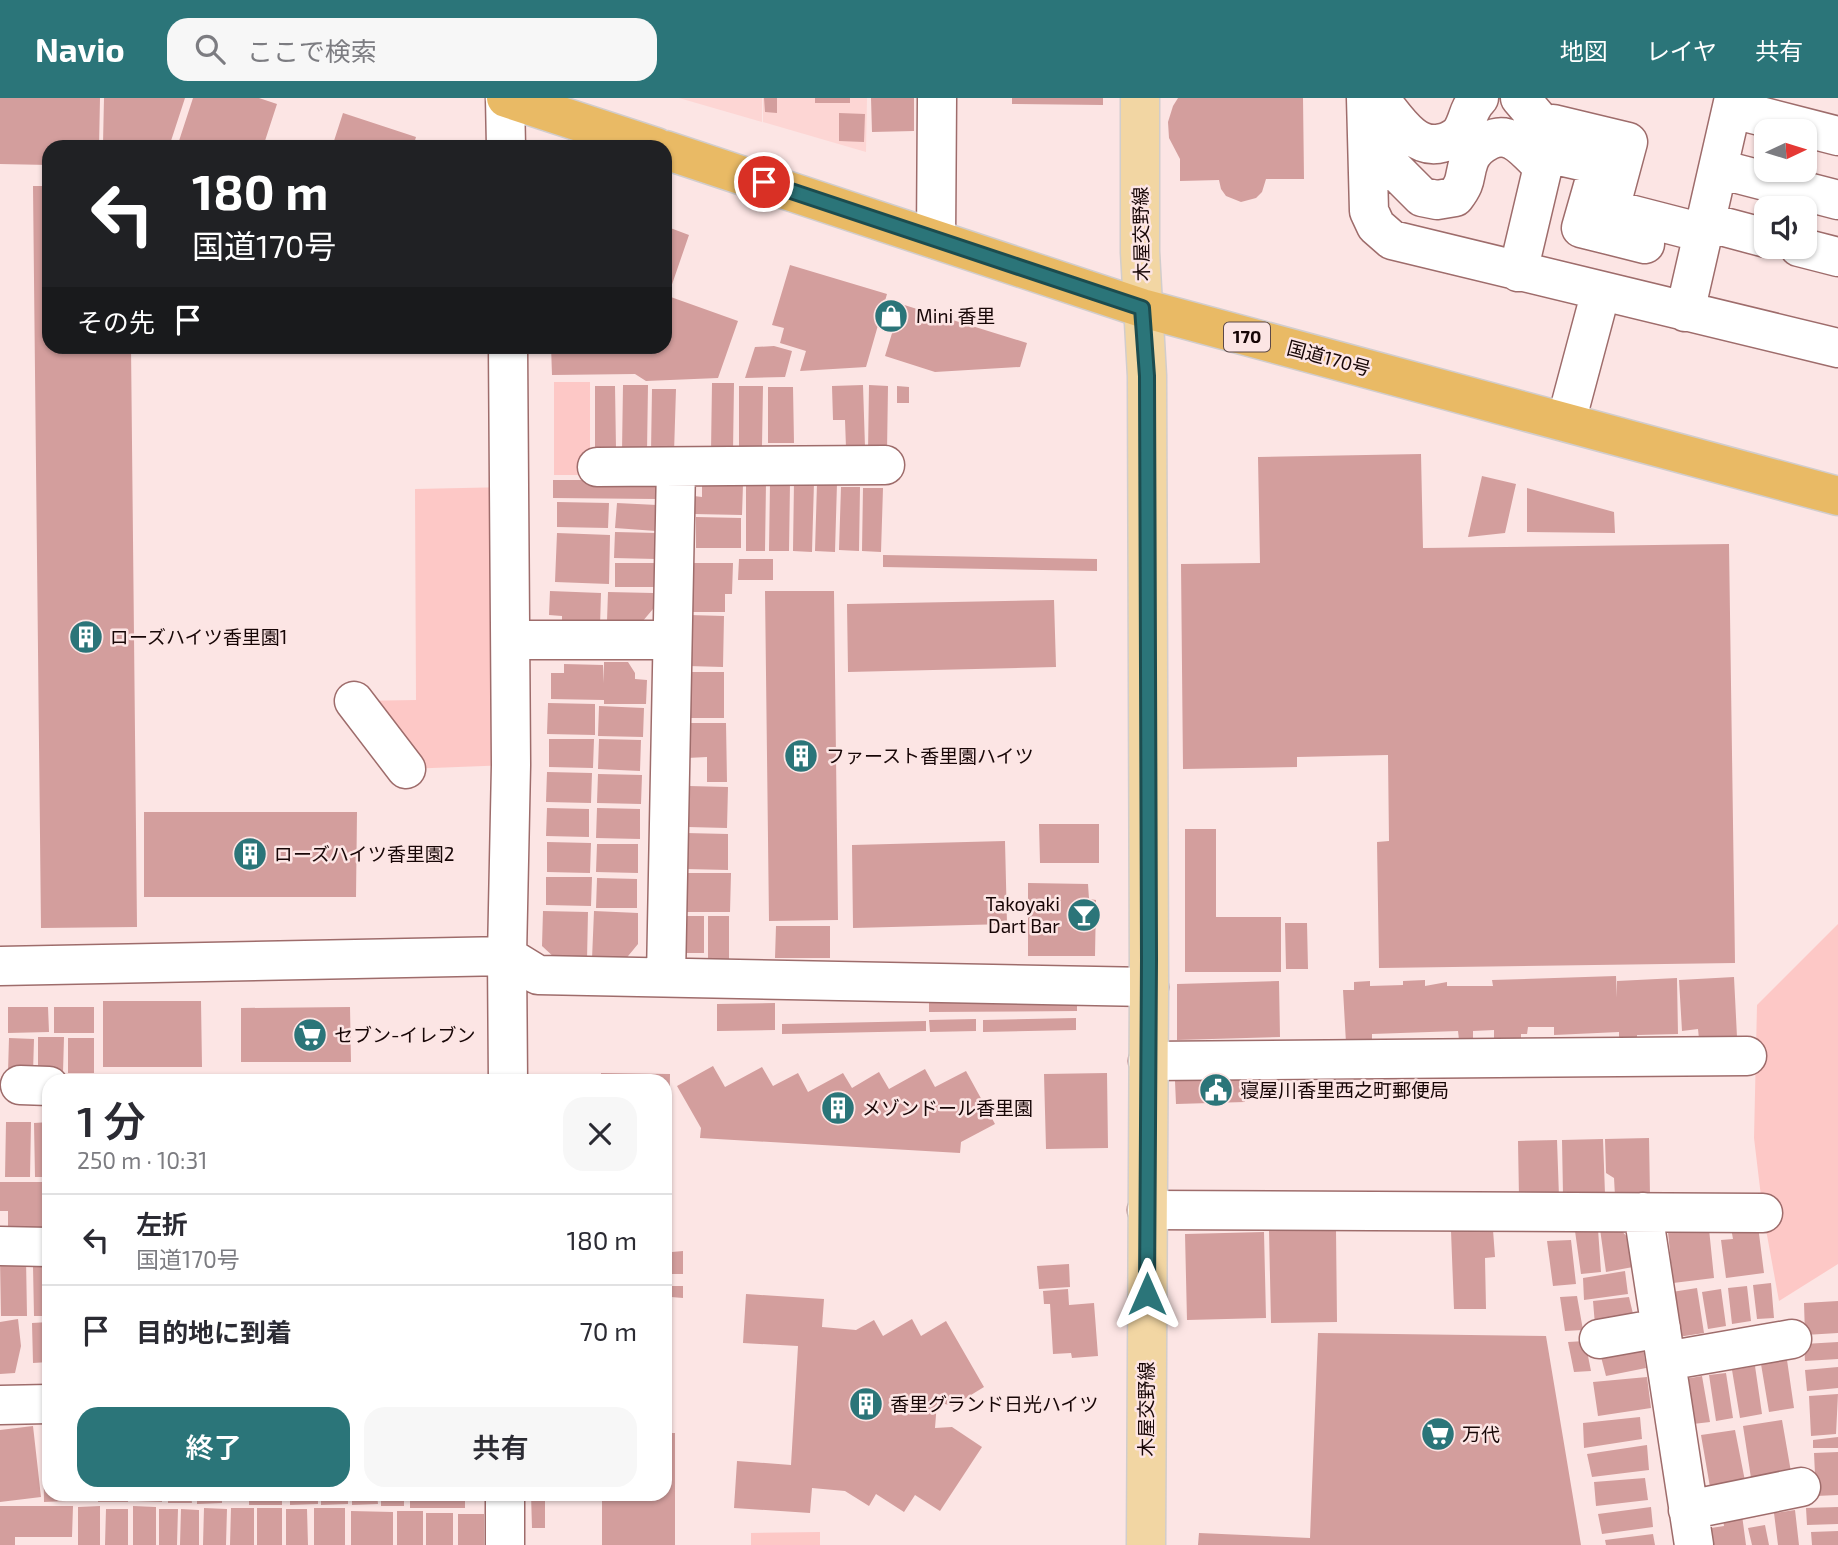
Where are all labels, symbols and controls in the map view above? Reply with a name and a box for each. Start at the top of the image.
search box [167,18,657,81]
text: Navio [35,29,125,69]
icon: search [191,30,229,68]
text: ここで検索 [247,35,377,66]
text: 地図 [1560,36,1608,65]
text: レイヤ [1646,36,1717,65]
text: 共有 [1755,36,1803,65]
north arrow [1754,119,1816,182]
map controls [1754,119,1817,259]
pin [734,152,794,212]
text: 180 m [192,161,328,220]
icon: arrive [745,163,783,201]
icon: left [77,168,168,259]
street label: 木屋交野線 [1128,186,1153,282]
button: sound [1754,196,1817,259]
text: 国道170号 [192,226,336,264]
shop icon: Mini 香里 [872,297,910,335]
icon: arrive [169,301,207,339]
place label: Mini 香里 [916,304,995,327]
text: その先 [77,306,155,337]
road number: 170 [1224,323,1270,352]
street label: 国道170号 [1285,335,1374,380]
building icon: ローズハイツ香里園1 [67,618,105,656]
place label: ローズハイツ香里園1 [110,625,287,648]
building icon: ファースト香里園ハイツ [782,737,820,775]
place label: ファースト香里園ハイツ [826,744,1034,767]
building icon: ローズハイツ香里園2 [231,835,269,873]
place label: ローズハイツ香里園2 [274,842,454,865]
place label: Takoyaki Dart Bar [985,892,1060,937]
bar icon: Takoyaki Dart Bar [1065,896,1103,934]
supermarket icon: セブン-イレブン [291,1016,329,1054]
place label: セブン-イレブン [334,1023,476,1046]
public building icon: 寝屋川香里西之町郵便局 [1197,1071,1235,1109]
place label: 寝屋川香里西之町郵便局 [1240,1078,1449,1101]
building icon: メゾンドール香里園 [819,1089,857,1127]
text: 1 分 [77,1095,146,1145]
place label: メゾンドール香里園 [862,1096,1033,1119]
button: close [563,1097,637,1171]
text: 250 m · 10:31 [77,1146,207,1174]
text: 左折 [136,1208,188,1239]
icon: left [77,1221,115,1259]
text: 180 m [567,1224,637,1255]
text: 国道170号 [136,1245,240,1273]
position arrow [1110,1257,1184,1331]
icon: arrive [77,1312,115,1350]
text: 70 m [579,1315,637,1346]
text: 目的地に到着 [136,1316,292,1347]
street label: 木屋交野線 [1134,1361,1157,1457]
building icon: 香里グランド日光ハイツ [847,1385,885,1423]
place label: 香里グランド日光ハイツ [890,1392,1099,1415]
button: 終了 [77,1407,350,1487]
button: 共有 [364,1407,637,1487]
supermarket icon: 万代 [1419,1415,1457,1453]
place label: 万代 [1462,1422,1500,1445]

